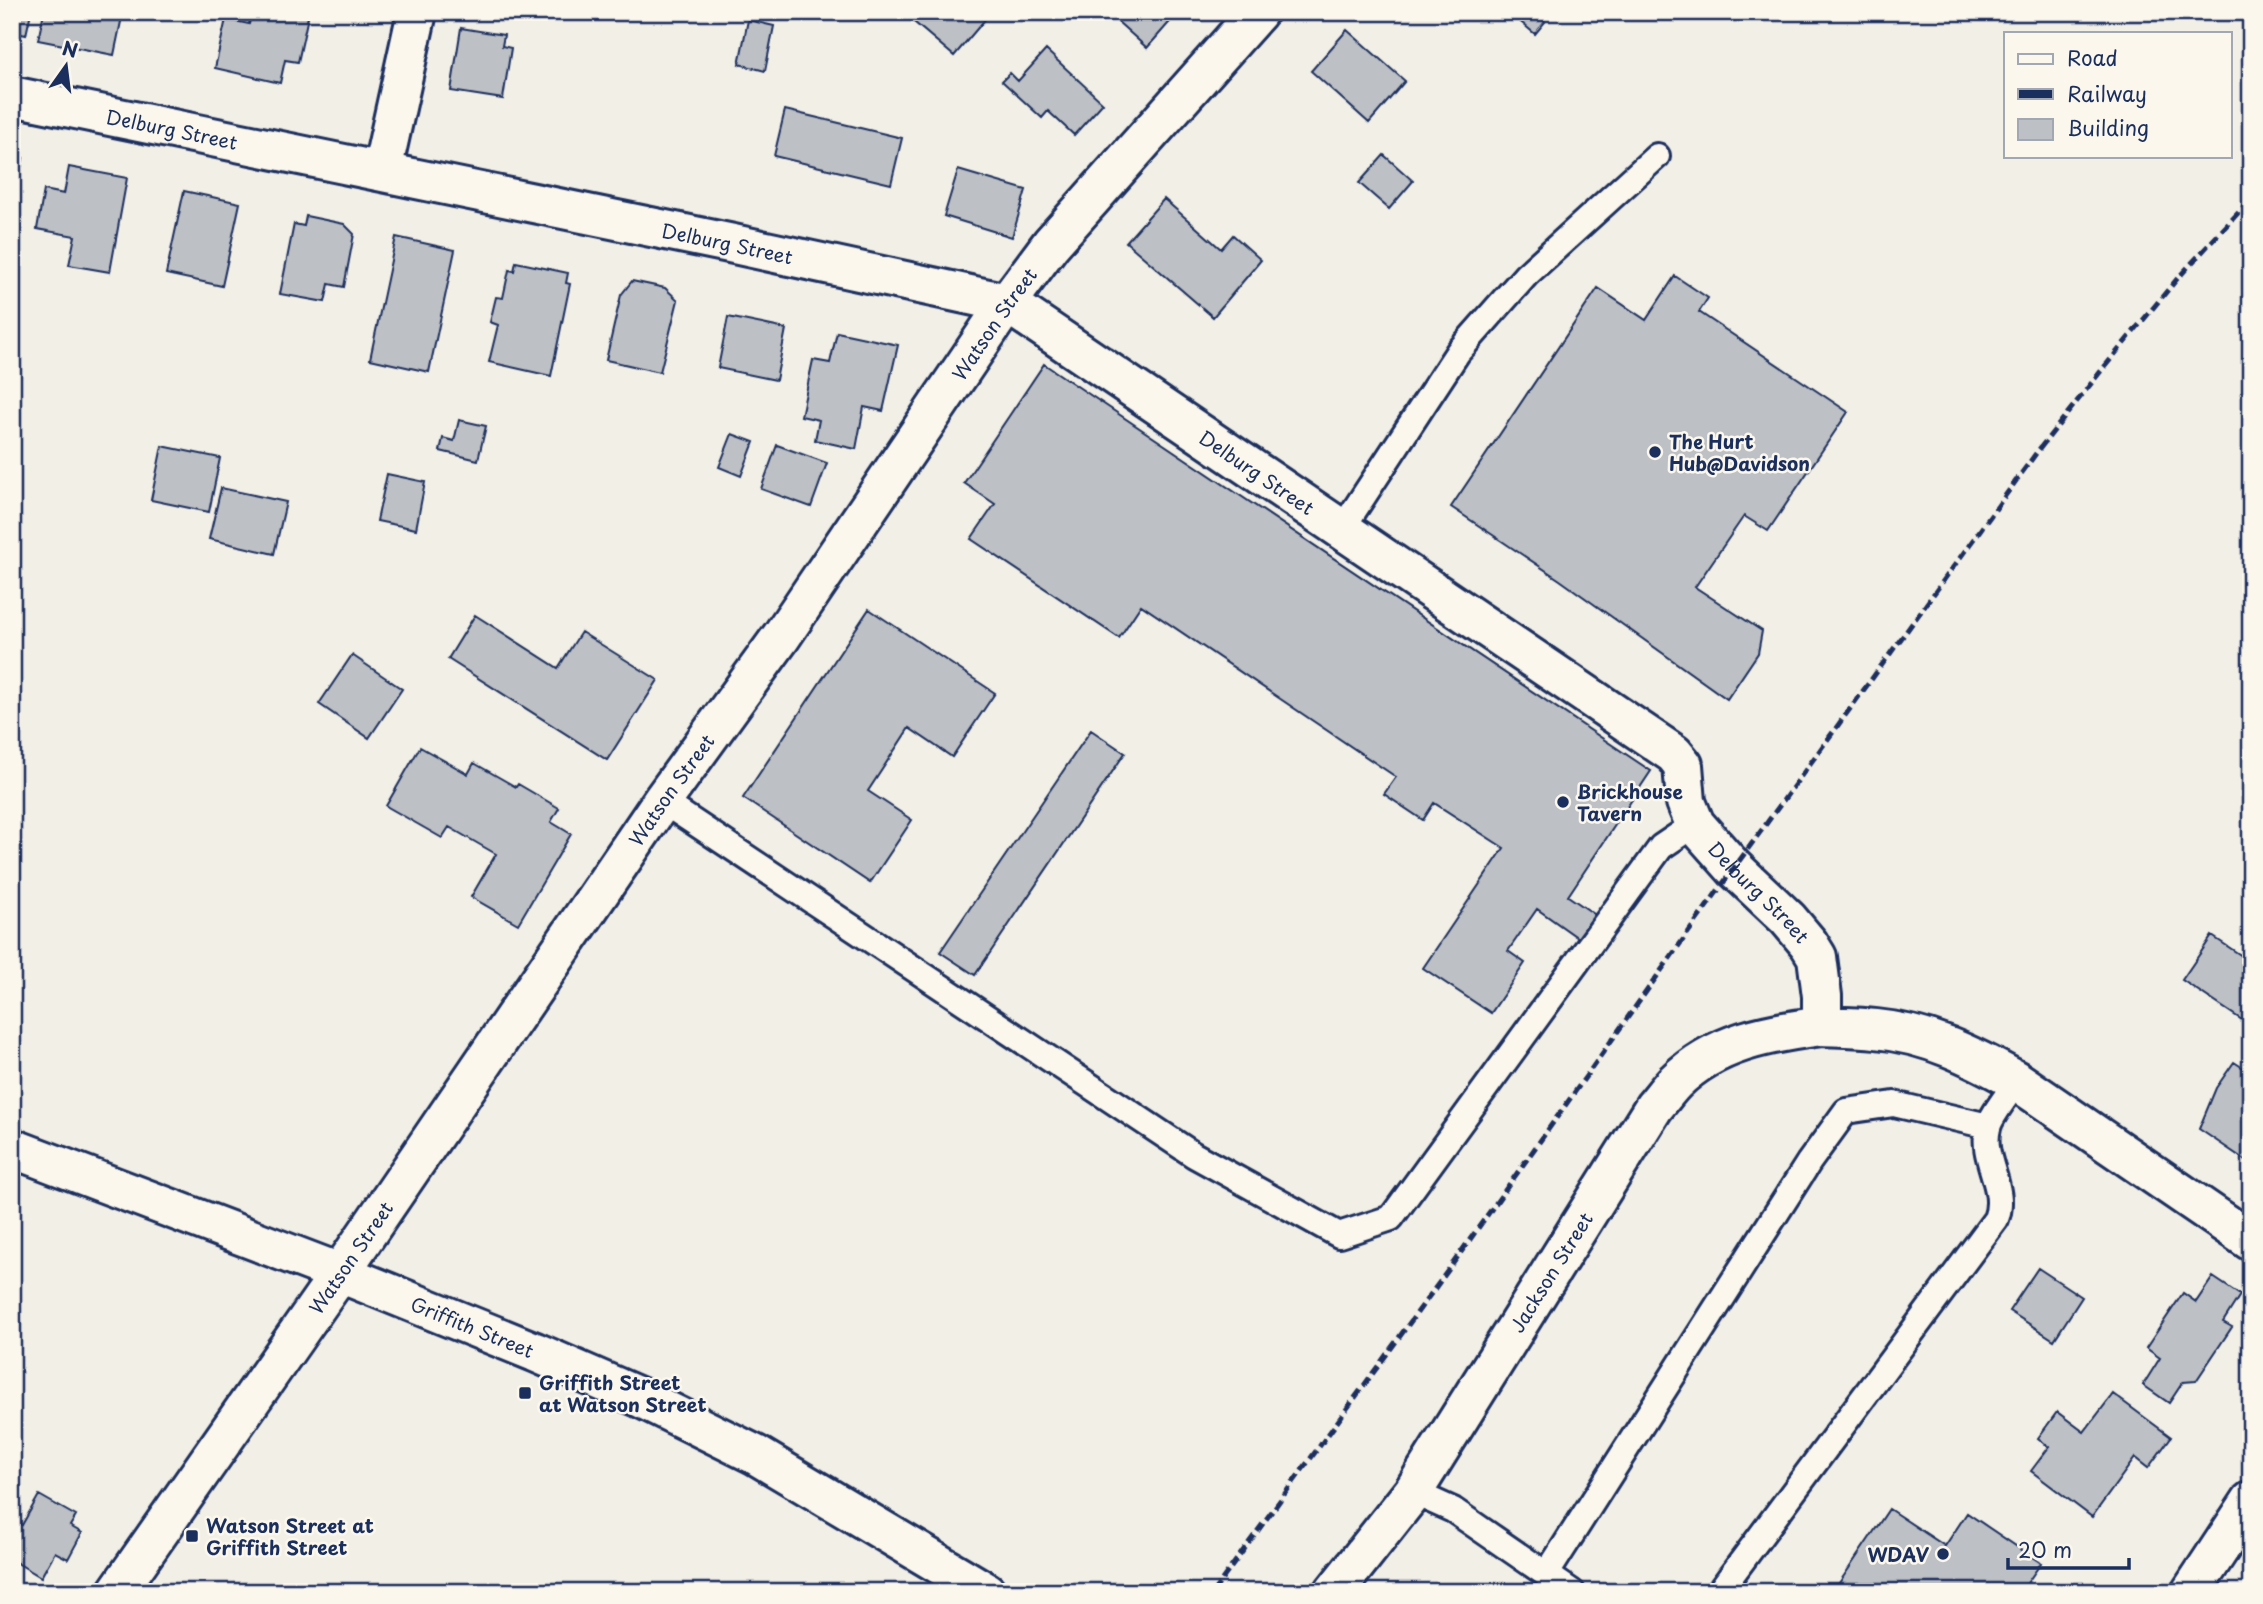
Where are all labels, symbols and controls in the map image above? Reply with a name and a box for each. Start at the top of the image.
north arrow [32,32,102,102]
legend [2004,32,2232,158]
text: N [60,33,81,64]
text: Road [2067,41,2118,73]
text: Railway [2067,77,2147,109]
street label: Delburg Street [103,102,240,156]
text: Building [2067,111,2149,143]
street label: Delburg Street [659,215,796,270]
street label: Watson Street [945,261,1043,386]
street label: Delburg Street [1194,423,1320,521]
place label: The Hurt Hub@Davidson [1669,427,1810,477]
marker: The Hurt Hub@Davidson [1647,444,1663,460]
street label: Watson Street [622,728,721,851]
place label: Brickhouse Tavern [1577,777,1683,827]
marker: Brickhouse Tavern [1555,794,1571,810]
street label: Delburg Street [1702,835,1816,949]
street label: Watson Street [302,1195,399,1319]
street label: Jackson Street [1502,1206,1599,1338]
street label: Griffith Street [407,1289,539,1364]
place label: Griffith Street at Watson Street [539,1368,707,1418]
marker: Griffith Street at Watson Street [517,1385,533,1401]
place label: Watson Street at Griffith Street [206,1511,374,1561]
scale bar [2008,1527,2128,1571]
marker: Watson Street at Griffith Street [184,1528,200,1544]
text: 20 m [2018,1533,2072,1565]
place label: WDAV [1867,1540,1929,1568]
marker: WDAV [1935,1546,1951,1562]

